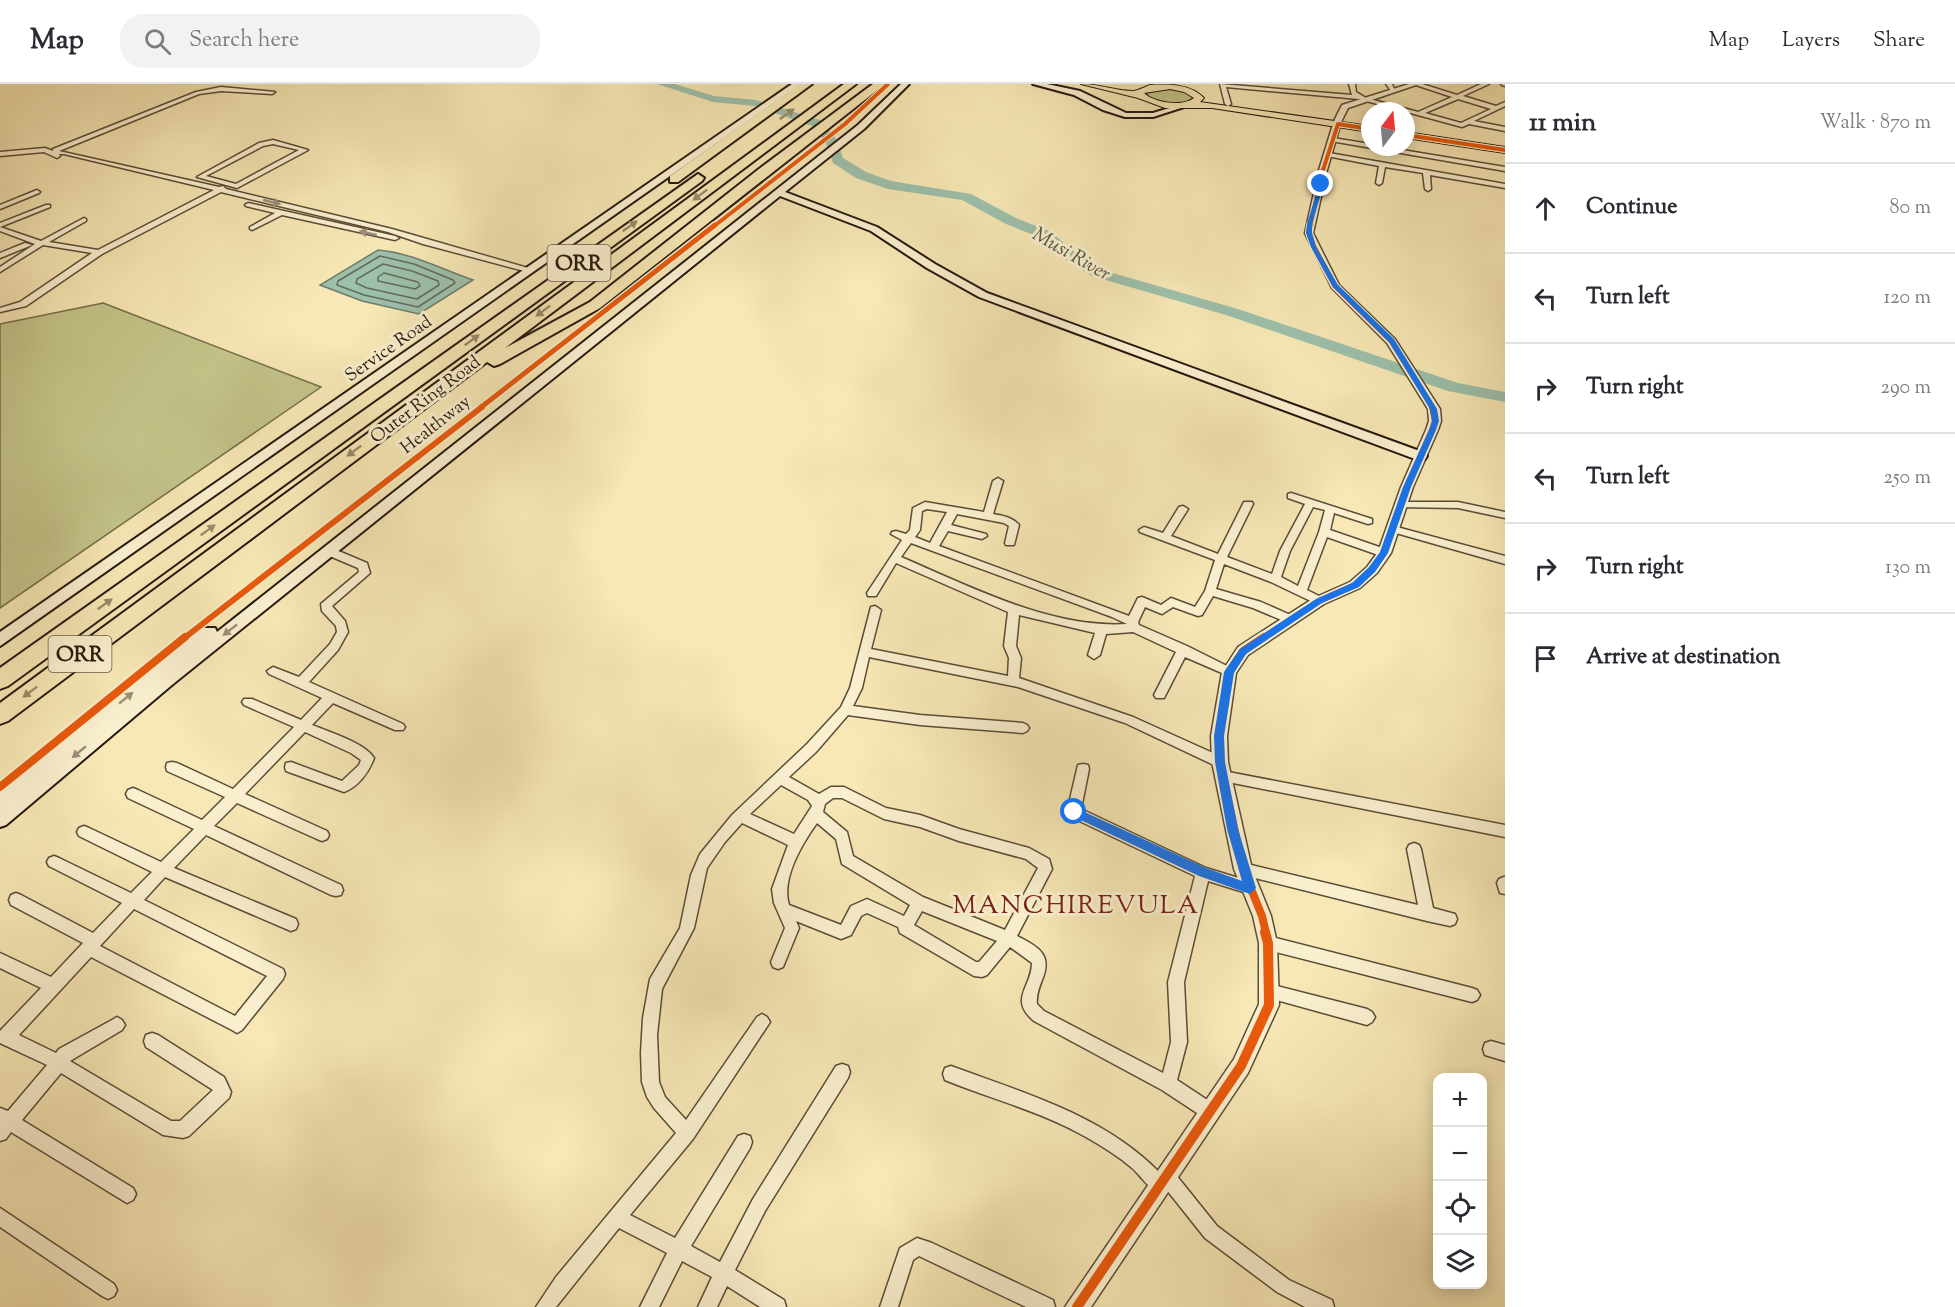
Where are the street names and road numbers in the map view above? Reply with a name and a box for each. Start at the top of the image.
road number: ORR [548,245,610,281]
street label: Service Road [340,310,438,389]
street label: Outer Ring Road [365,350,487,451]
street label: Healthway [396,390,477,461]
road number: ORR [48,636,112,672]

